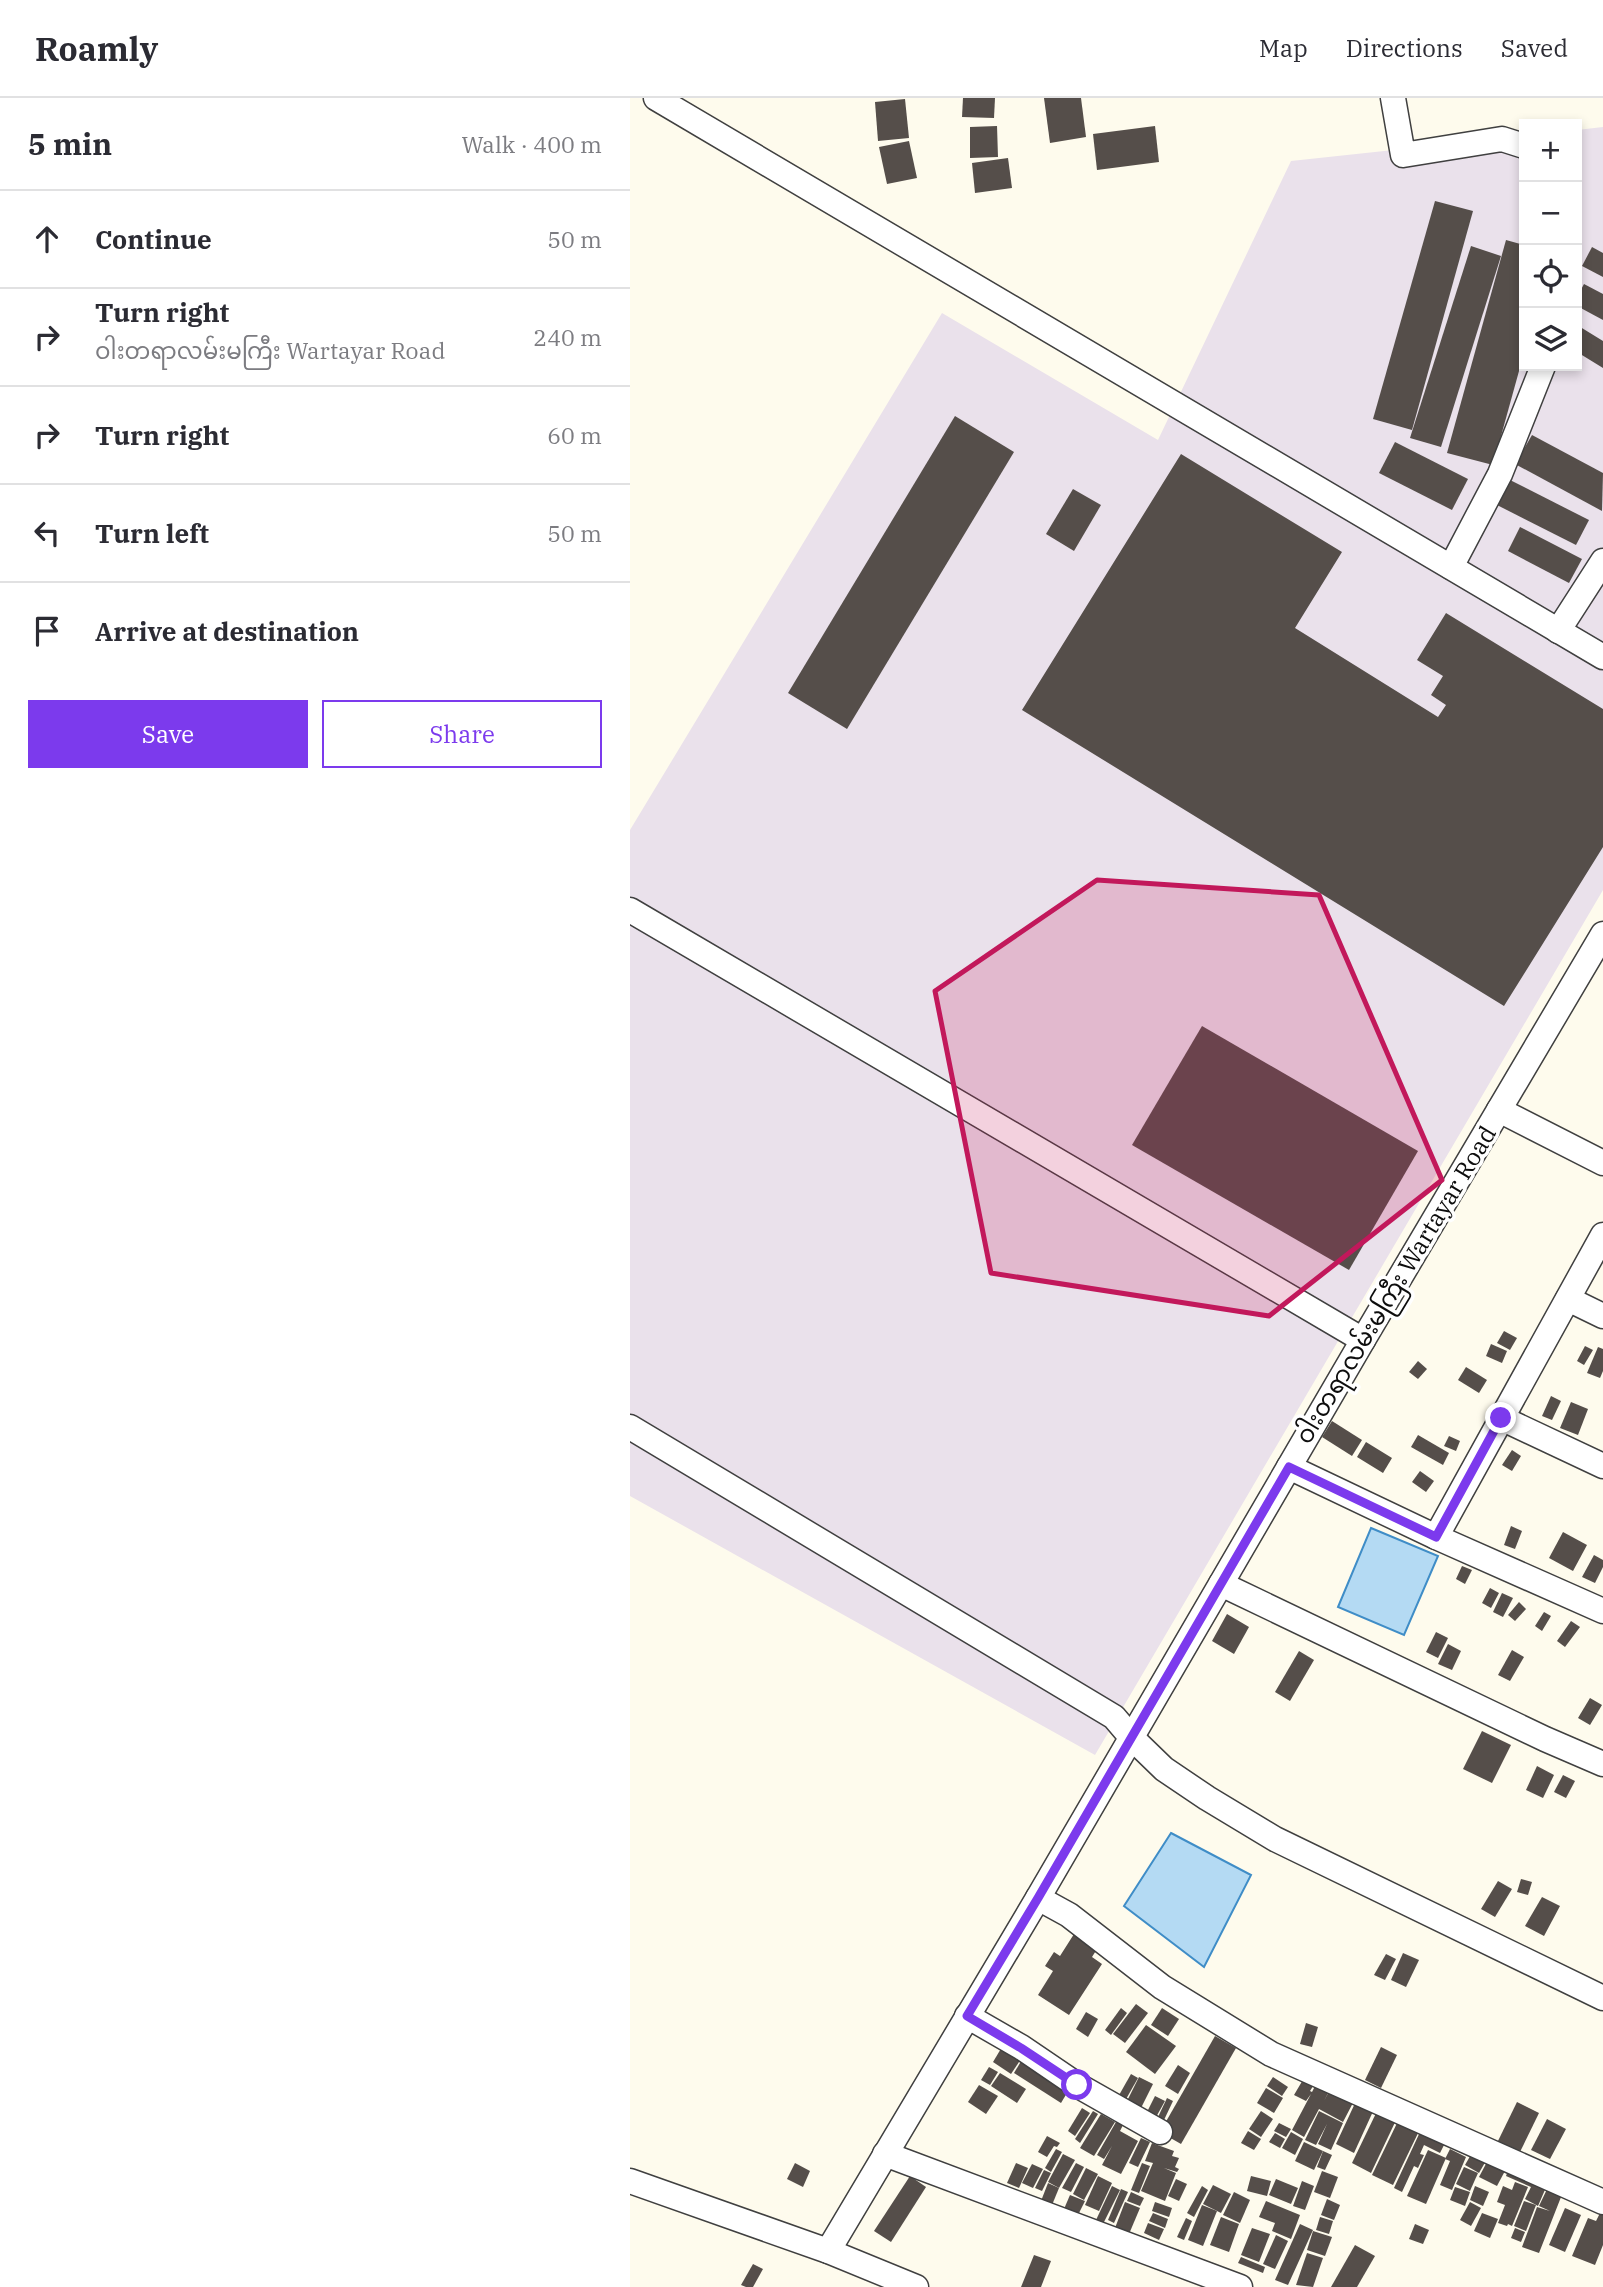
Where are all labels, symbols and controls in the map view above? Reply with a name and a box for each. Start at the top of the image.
text: Roamly [35,27,158,70]
text: Map [1259,32,1308,64]
text: Directions [1346,32,1463,64]
text: Saved [1501,32,1568,64]
map controls [1519,119,1582,371]
button: + [1519,119,1582,182]
text: 5 min [28,124,112,163]
text: Walk · 400 m [461,129,602,159]
button: − [1519,182,1582,245]
icon: ahead [28,220,66,258]
text: Continue [95,222,212,256]
text: 50 m [547,224,602,254]
button: locate [1519,245,1582,308]
text: Turn right [95,295,229,329]
button: layers [1519,308,1582,371]
icon: right [28,318,66,356]
text: 240 m [533,322,602,352]
text: ဝါးတရာလမ်းမကြီး Wartayar Road [95,335,445,365]
icon: right [28,416,66,454]
text: Turn right [95,418,229,452]
text: 60 m [547,420,602,450]
icon: left [28,514,66,552]
text: Turn left [95,516,209,550]
text: 50 m [547,518,602,548]
icon: arrive [28,612,66,650]
text: Arrive at destination [95,614,359,648]
button: Save [28,700,308,768]
button: Share [322,700,602,768]
street label: ဝါးတရာလမ်းမကြီး Wartayar Road [1287,1120,1506,1451]
route end [1485,1402,1516,1433]
route start [1061,2069,1092,2100]

